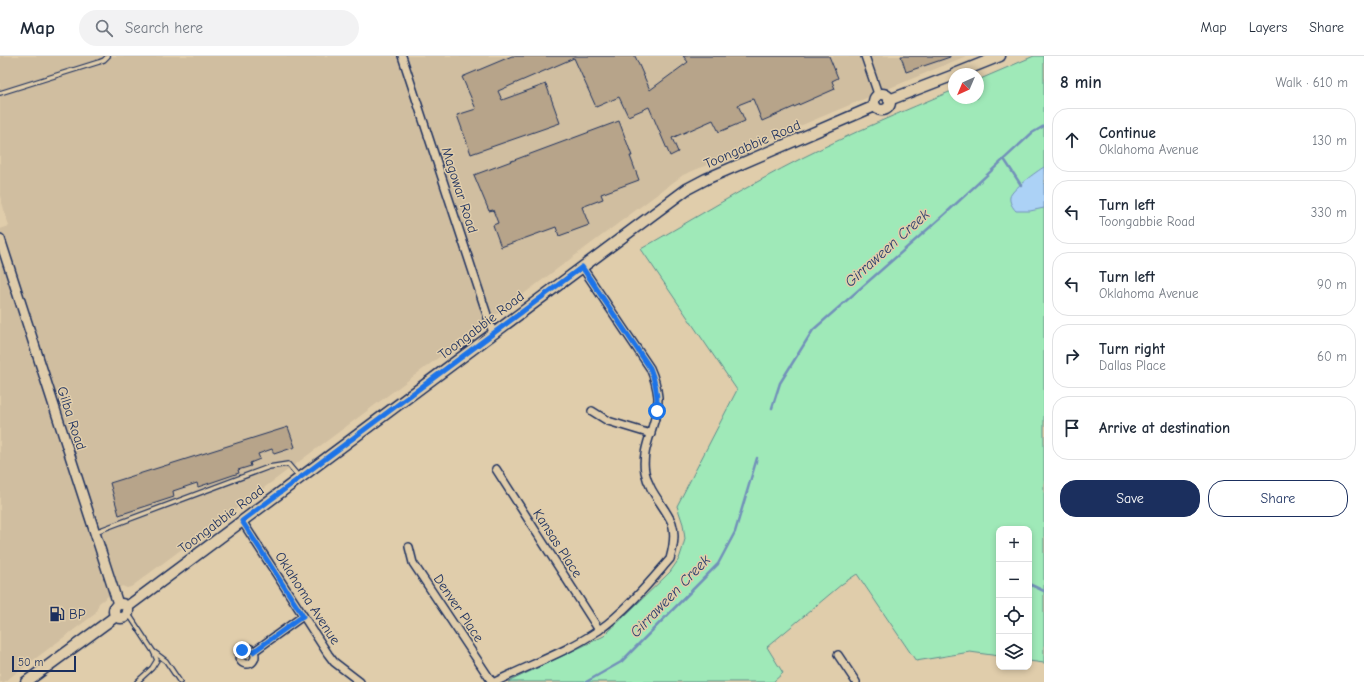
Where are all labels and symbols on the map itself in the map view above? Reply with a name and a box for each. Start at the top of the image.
north arrow [948,68,984,104]
street label: Toongabbie Road [701,116,803,172]
street label: Magowar Road [438,145,481,235]
water label: Girraween Creek [841,205,934,291]
street label: Toongabbie Road [435,288,528,363]
street label: Gilba Road [53,384,90,452]
route start [648,402,666,420]
street label: Toongabbie Road [175,482,268,557]
street label: Kansas Place [529,506,586,581]
street label: Oklahoma Avenue [271,549,344,648]
water label: Girraween Creek [626,551,714,641]
street label: Denver Place [430,571,488,645]
fuel station icon: BP [48,605,66,623]
place label: BP [69,606,86,623]
route end [233,641,251,659]
scale bar [12,654,76,673]

